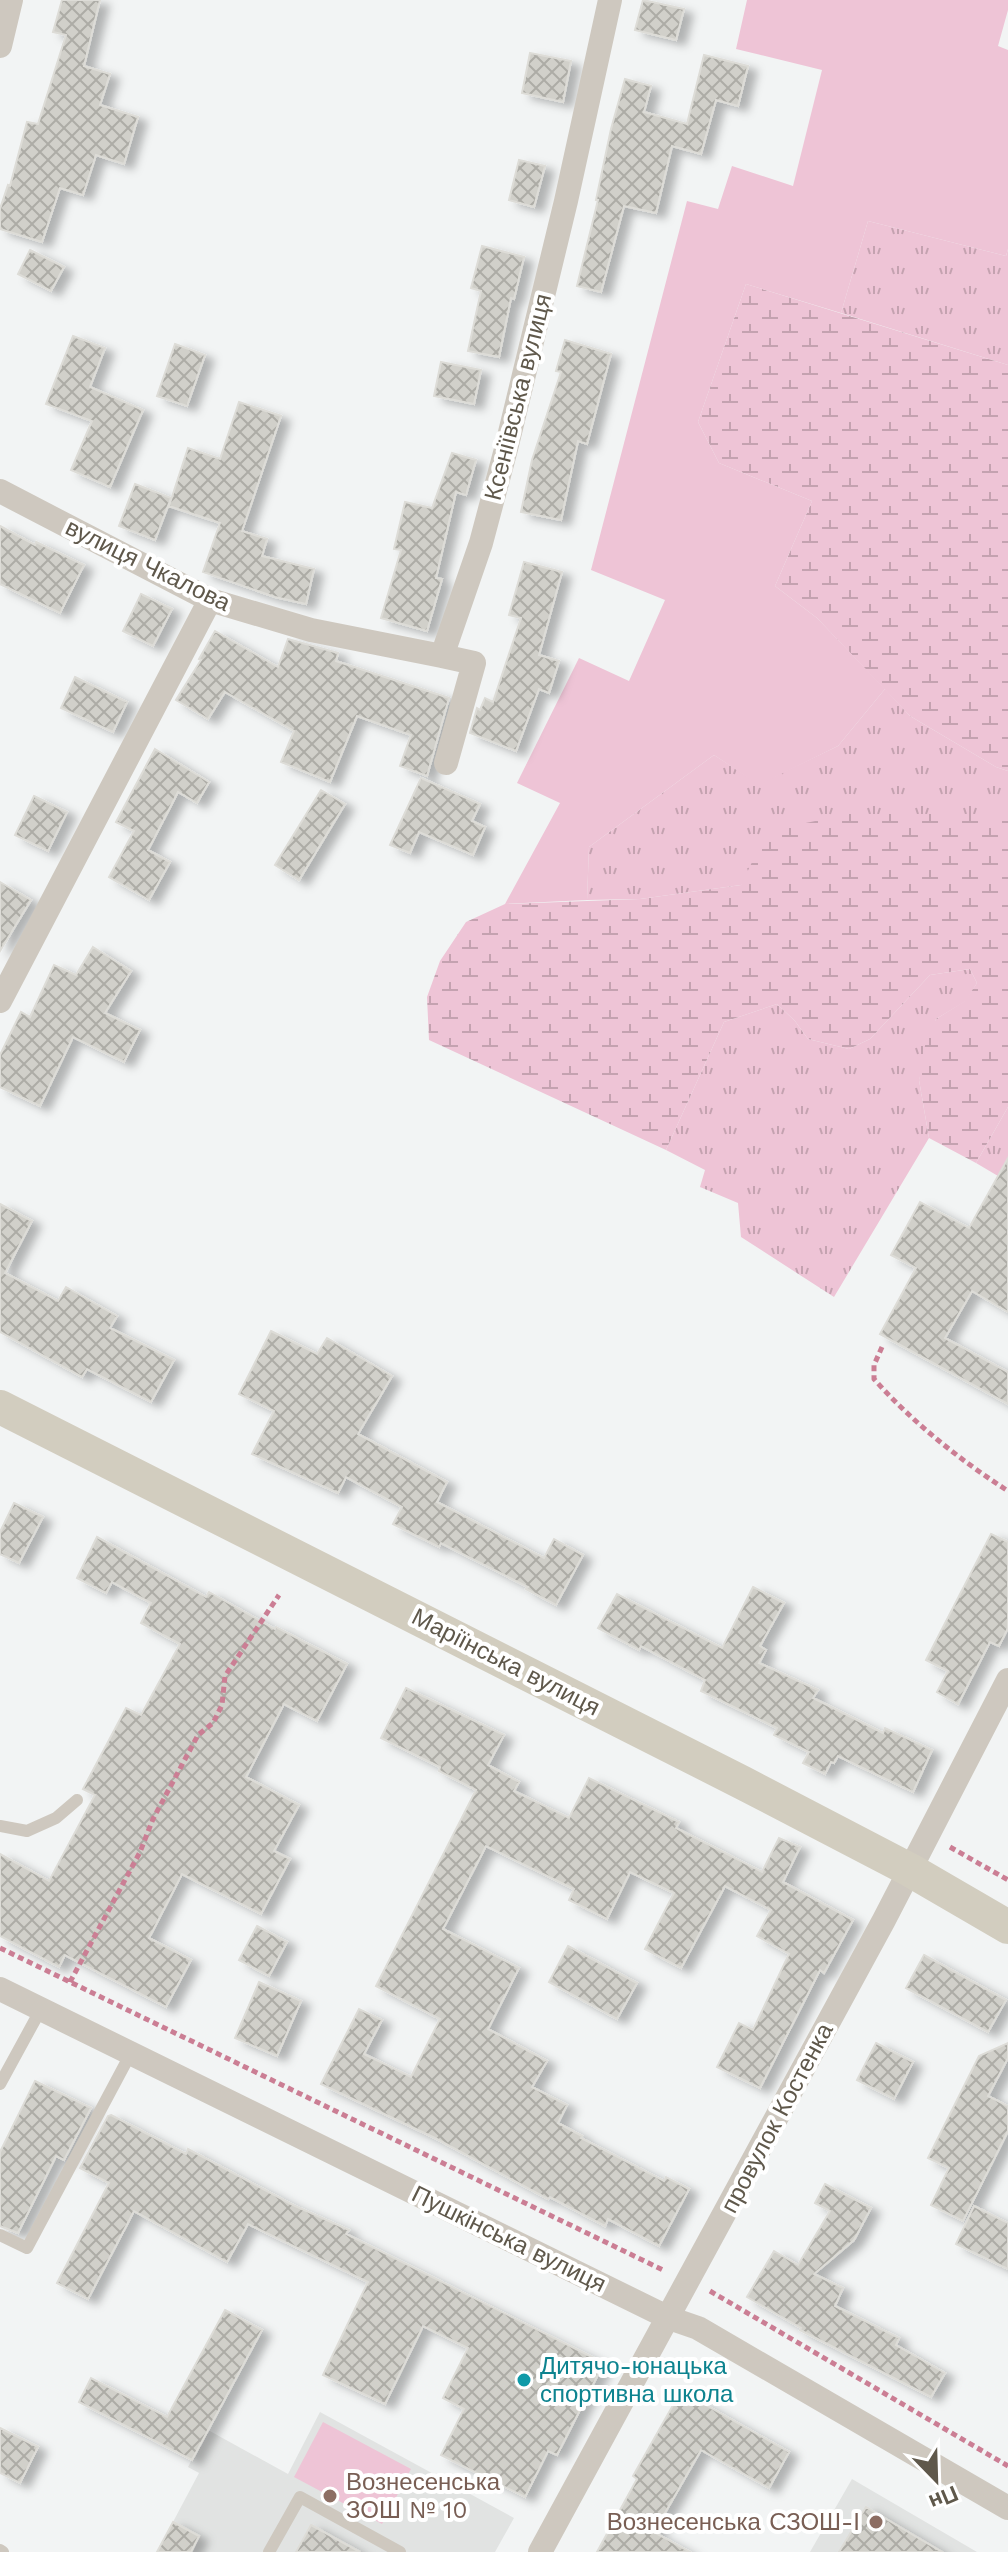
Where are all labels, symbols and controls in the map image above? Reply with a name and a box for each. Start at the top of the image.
street label: Ксеніївська вулиця [479,291,557,503]
street label: вулиця Чкалова [61,513,236,617]
street label: Маріїнська вулиця [407,1603,605,1721]
street label: провулок Костенка [715,2018,839,2218]
street label: Пушкінська вулиця [407,2180,611,2298]
place label: Дитячо-юнацька спортивна школа [540,2352,734,2408]
marker: Дитячо-юнацька спортивна школа [515,2371,533,2389]
north arrow [896,2440,976,2520]
place label: Вознесенська ЗОШ № 10 [346,2468,501,2524]
text: Пн [925,2481,962,2515]
marker: Вознесенська ЗОШ № 10 [321,2487,339,2505]
place label: Вознесенська СЗОШ-І [607,2508,860,2536]
marker: Вознесенська СЗОШ-І [867,2513,885,2531]

